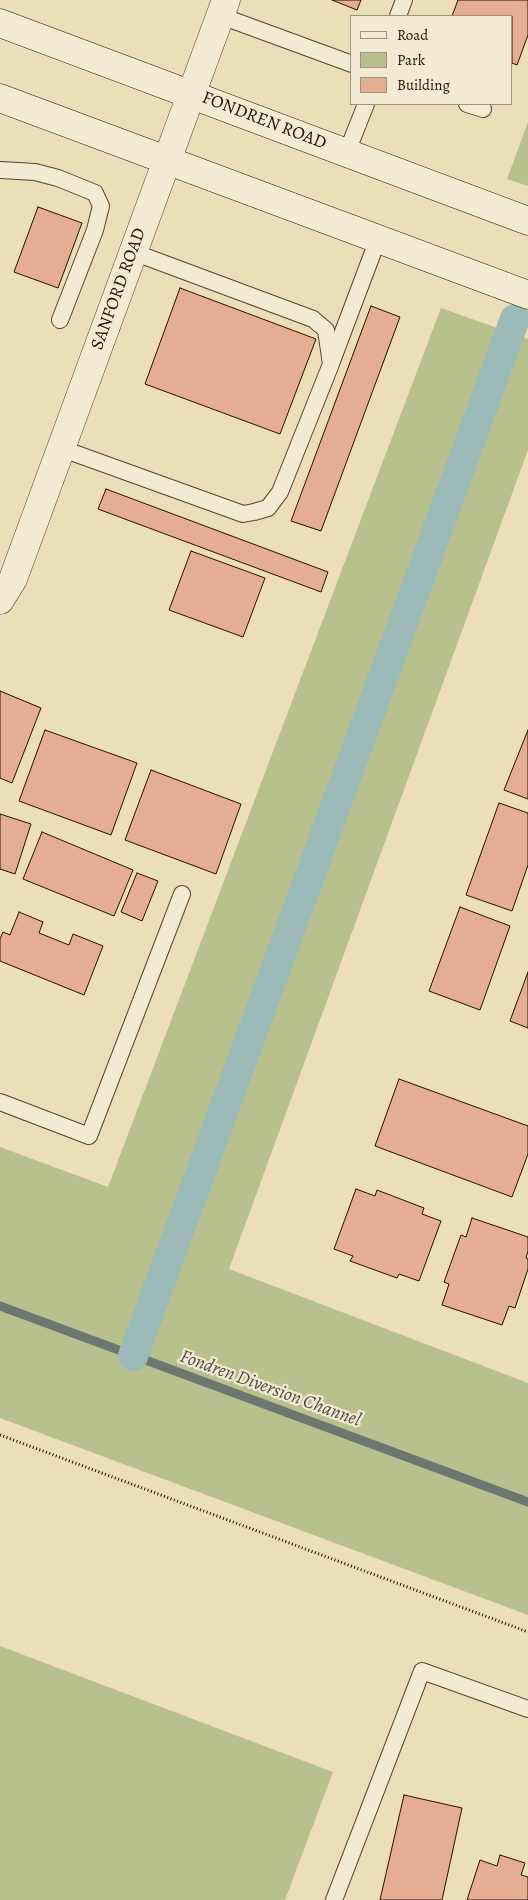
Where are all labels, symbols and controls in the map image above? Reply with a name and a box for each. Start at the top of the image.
legend [350,15,513,105]
text: Road [397,25,428,45]
text: Park [397,50,425,70]
text: Building [397,75,450,95]
street label: FONDREN ROAD [199,87,329,155]
street label: SANFORD ROAD [87,225,151,353]
water label: Fondren Diversion Channel [176,1346,364,1432]

